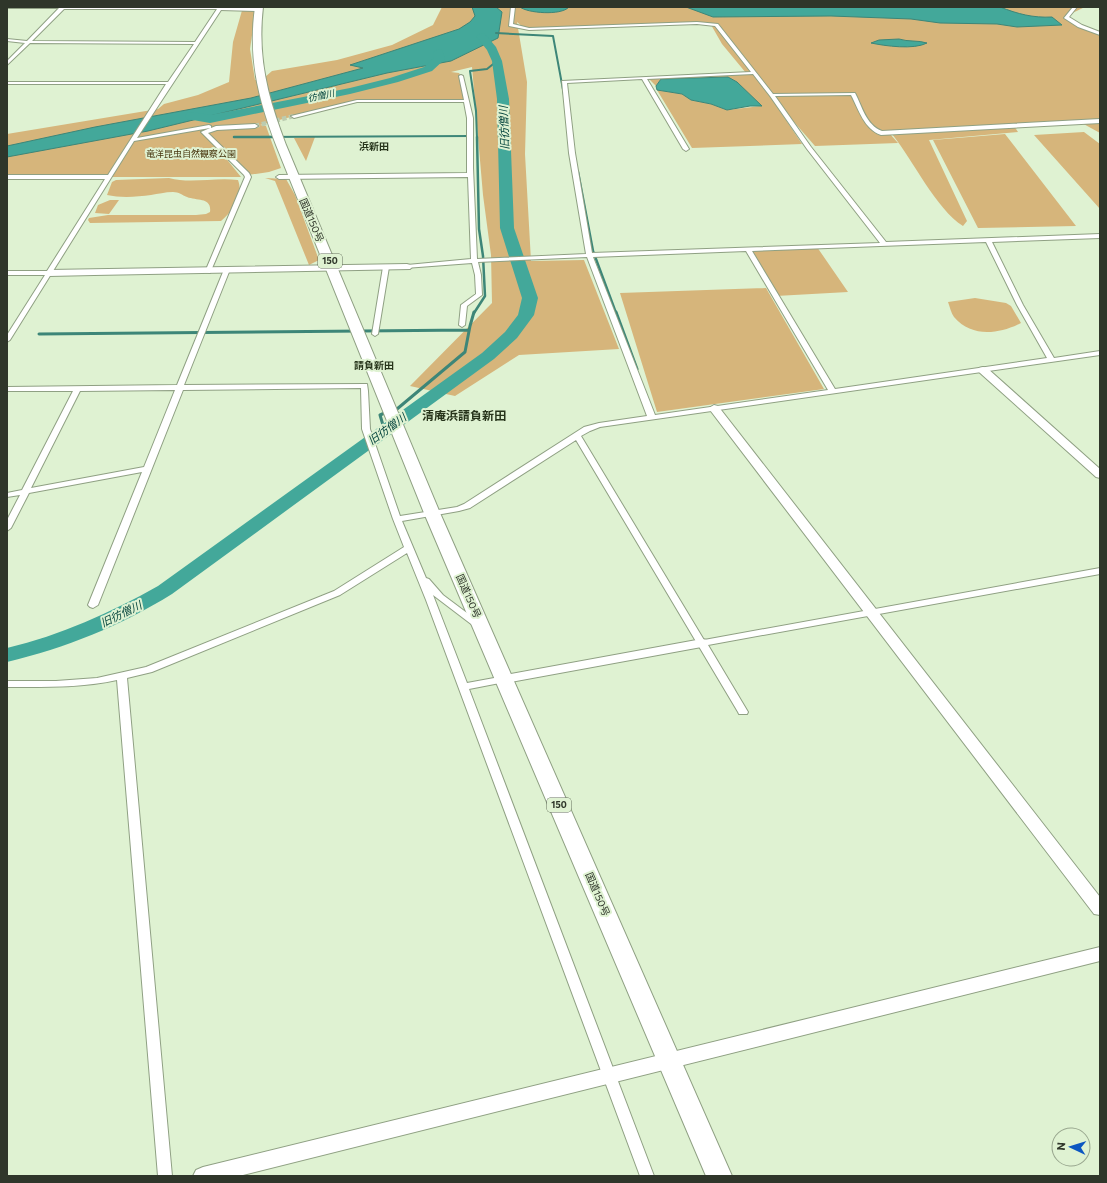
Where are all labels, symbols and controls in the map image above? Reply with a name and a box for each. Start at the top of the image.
water label: 彷僧川 [307,87,336,104]
water label: 旧彷僧川 [496,105,511,150]
district label: 浜新田 [359,140,389,152]
park label: 竜洋昆虫自然観察公園 [146,148,236,159]
street label: 国道150号 [297,196,327,244]
road number: 150 [318,254,342,268]
district label: 請負新田 [354,359,394,371]
district label: 清庵浜請負新田 [422,408,506,422]
water label: 旧彷僧川 [365,410,409,447]
street label: 国道150号 [454,572,484,620]
water label: 旧彷僧川 [98,598,144,629]
road number: 150 [547,798,571,812]
street label: 国道150号 [583,870,613,918]
north arrow [1051,1127,1091,1167]
text: N [1054,1142,1067,1151]

